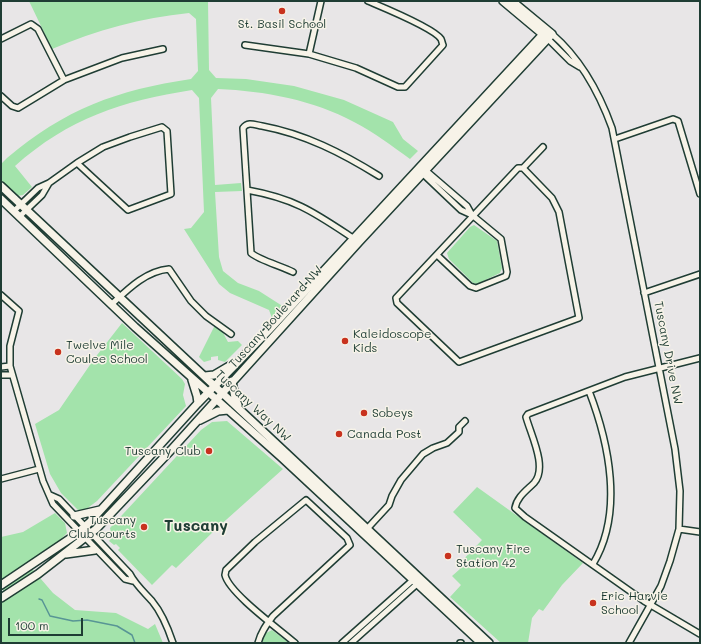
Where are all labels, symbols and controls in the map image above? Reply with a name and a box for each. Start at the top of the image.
marker: St. Basil School [277,6,287,16]
place label: St. Basil School [238,17,326,31]
street label: Tuscany Boulevard NW [226,263,326,371]
street label: Tuscany Drive NW [651,300,685,406]
place label: Kaleidoscope Kids [353,327,431,355]
marker: Kaleidoscope Kids [340,336,350,346]
place label: Twelve Mile Coulee School [66,338,148,366]
marker: Twelve Mile Coulee School [53,347,63,357]
street label: Tuscany Way NW [212,367,294,445]
place label: Sobeys [372,406,413,420]
marker: Sobeys [359,408,369,418]
place label: Canada Post [347,427,422,441]
marker: Canada Post [334,429,344,439]
place label: Tuscany Club [125,444,201,458]
marker: Tuscany Club [204,446,214,456]
place label: Tuscany Club courts [69,513,136,541]
district label: Tuscany [164,516,228,536]
marker: Tuscany Club courts [139,522,149,532]
place label: Tuscany Fire Station 42 [456,542,530,570]
marker: Tuscany Fire Station 42 [443,551,453,561]
place label: Eric Harvie School [601,589,668,617]
marker: Eric Harvie School [588,598,598,608]
scale bar [10,610,85,636]
text: 100 m [15,617,49,633]

